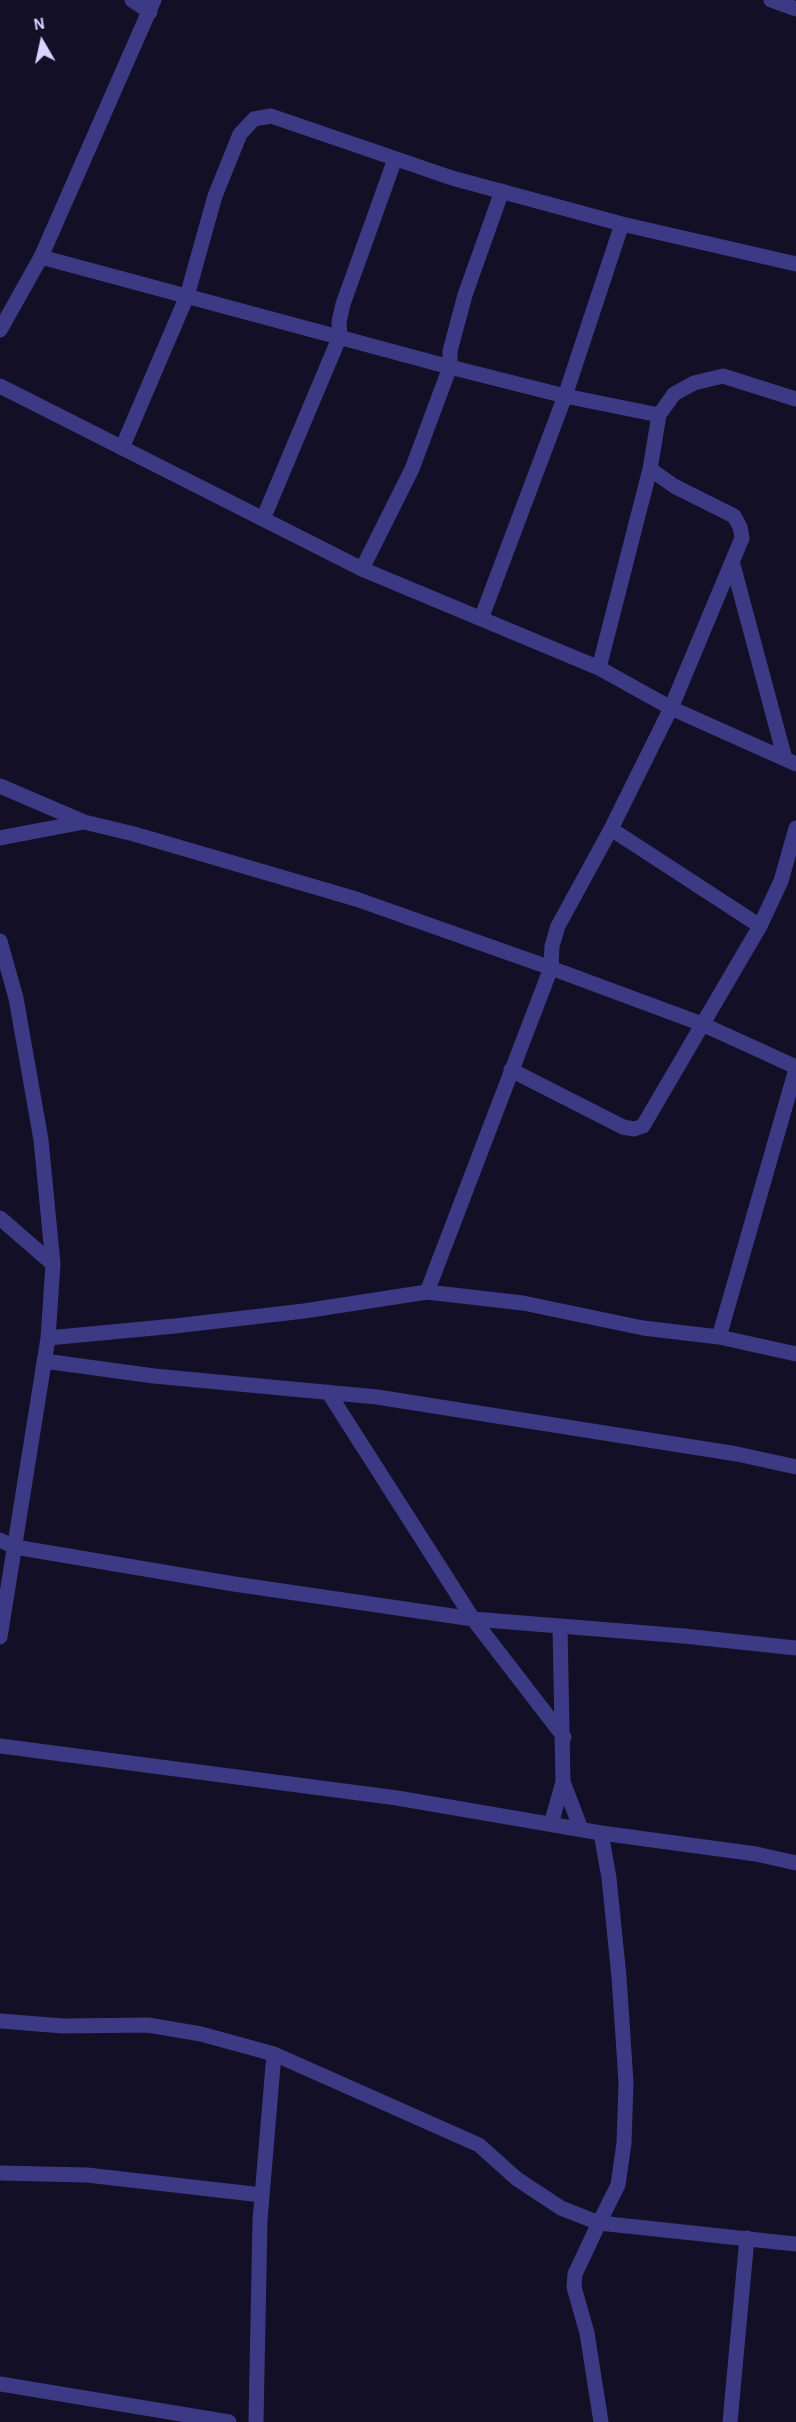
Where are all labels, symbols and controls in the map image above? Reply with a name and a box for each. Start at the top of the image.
north arrow [12,12,72,72]
text: N [32,15,46,33]

